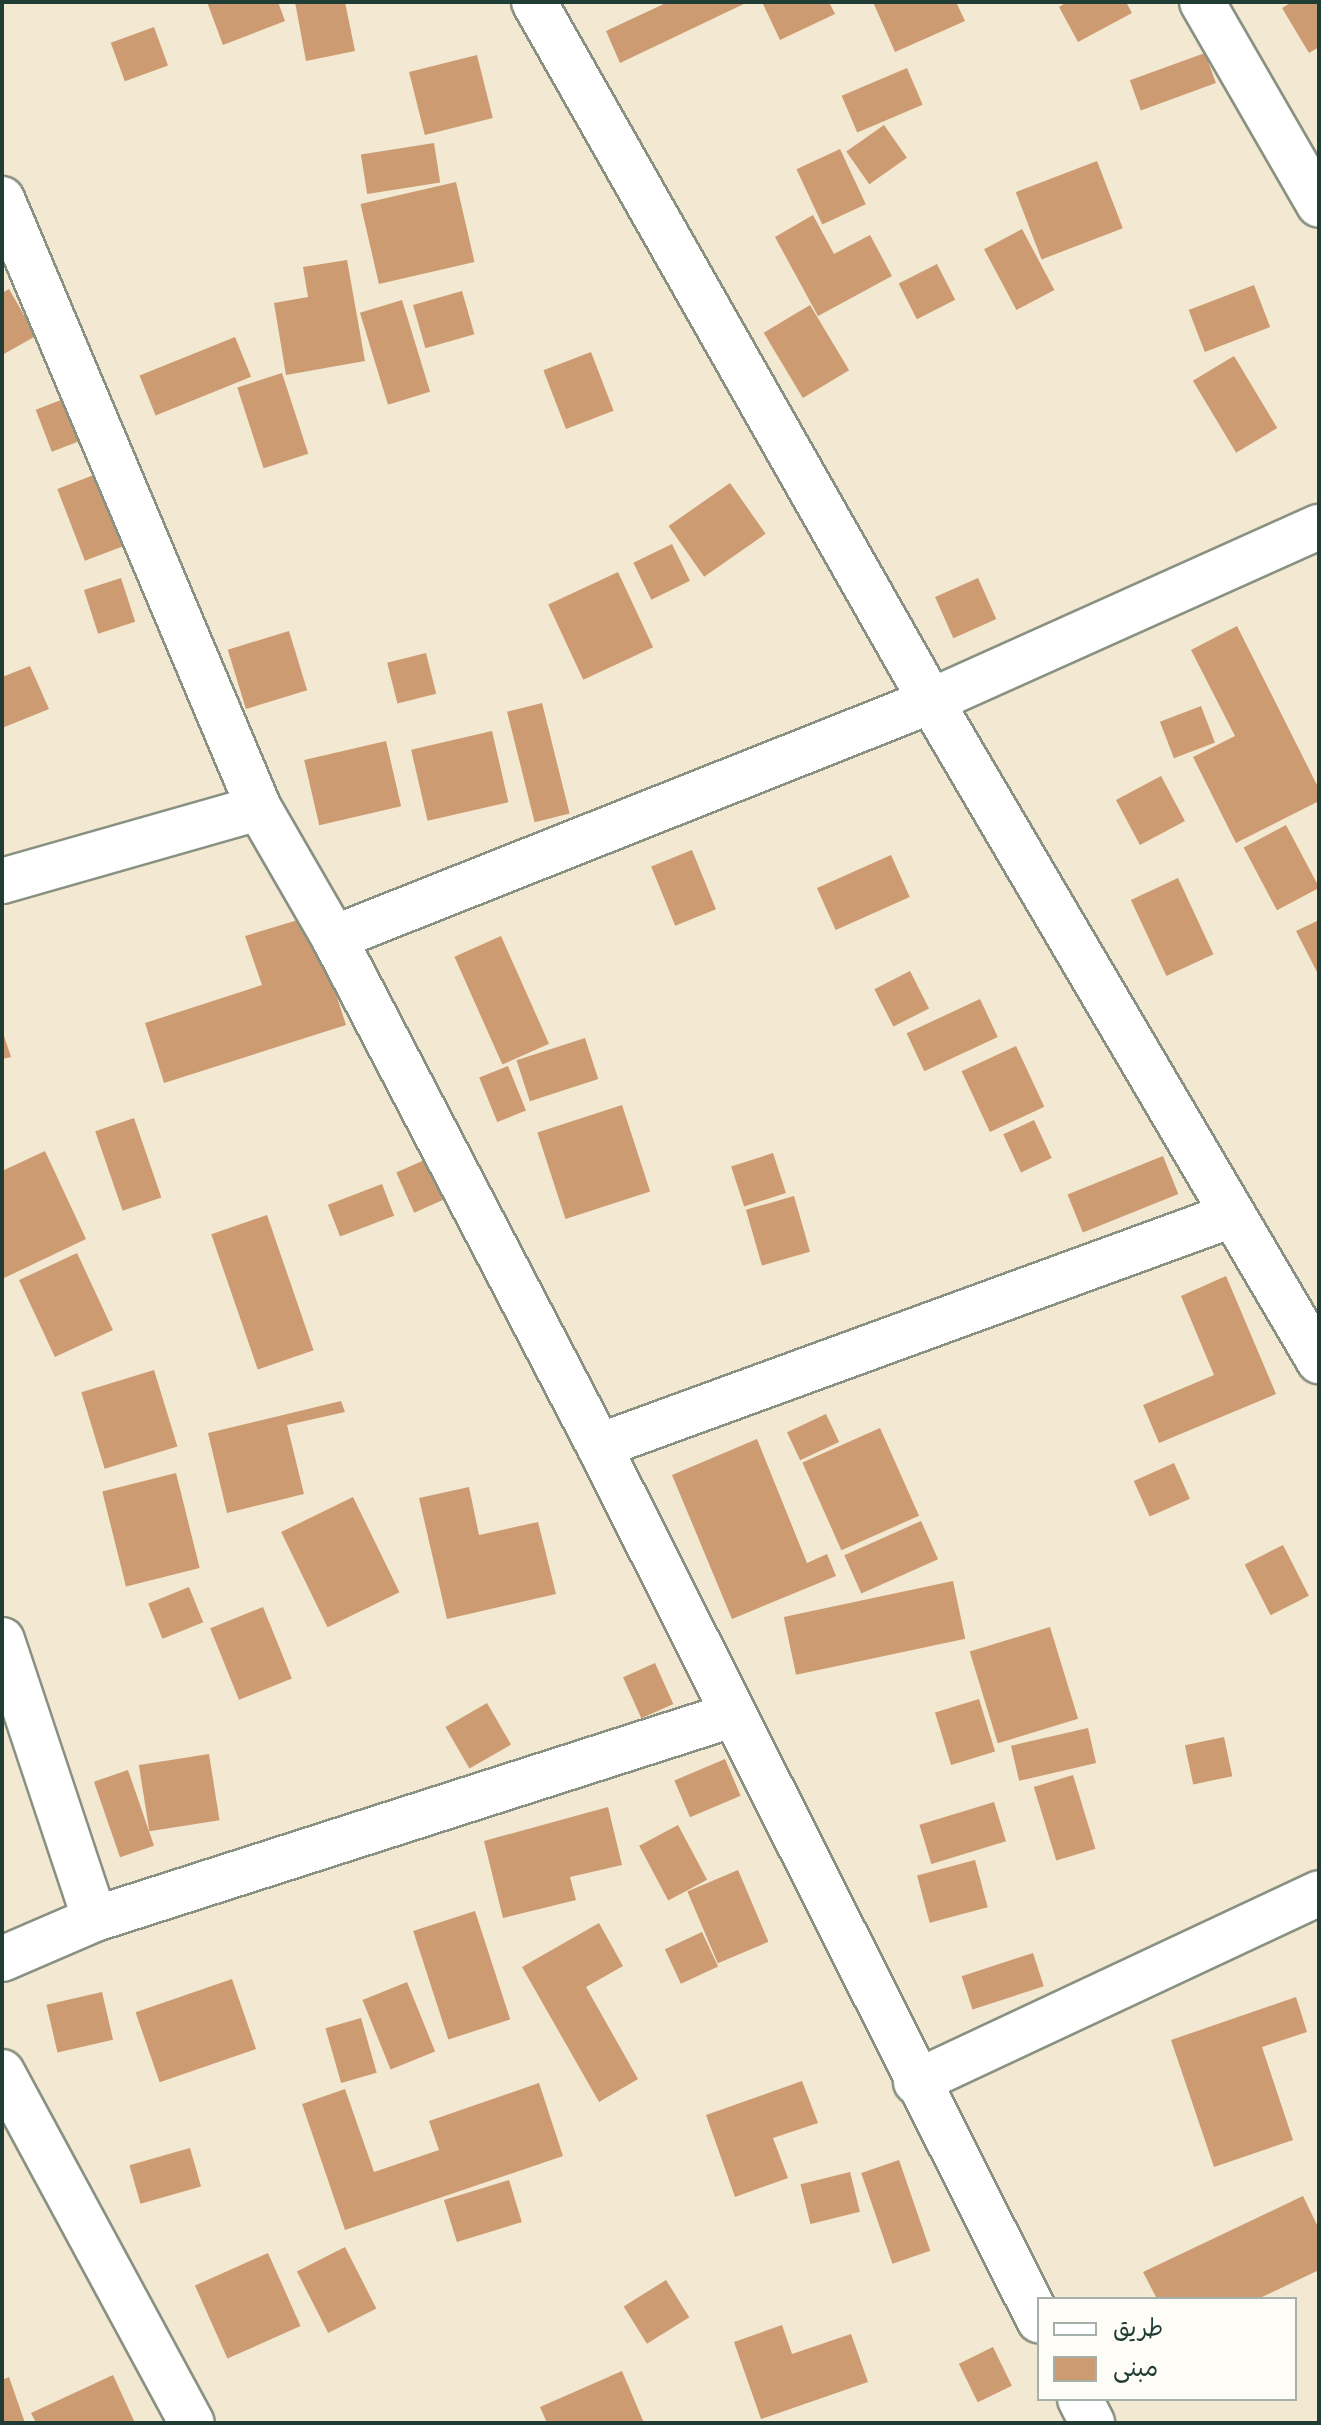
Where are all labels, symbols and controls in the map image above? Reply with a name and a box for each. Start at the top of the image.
legend [1037,2297,1297,2401]
text: طريق [1113,2313,1163,2343]
text: مبنى [1113,2353,1158,2383]

